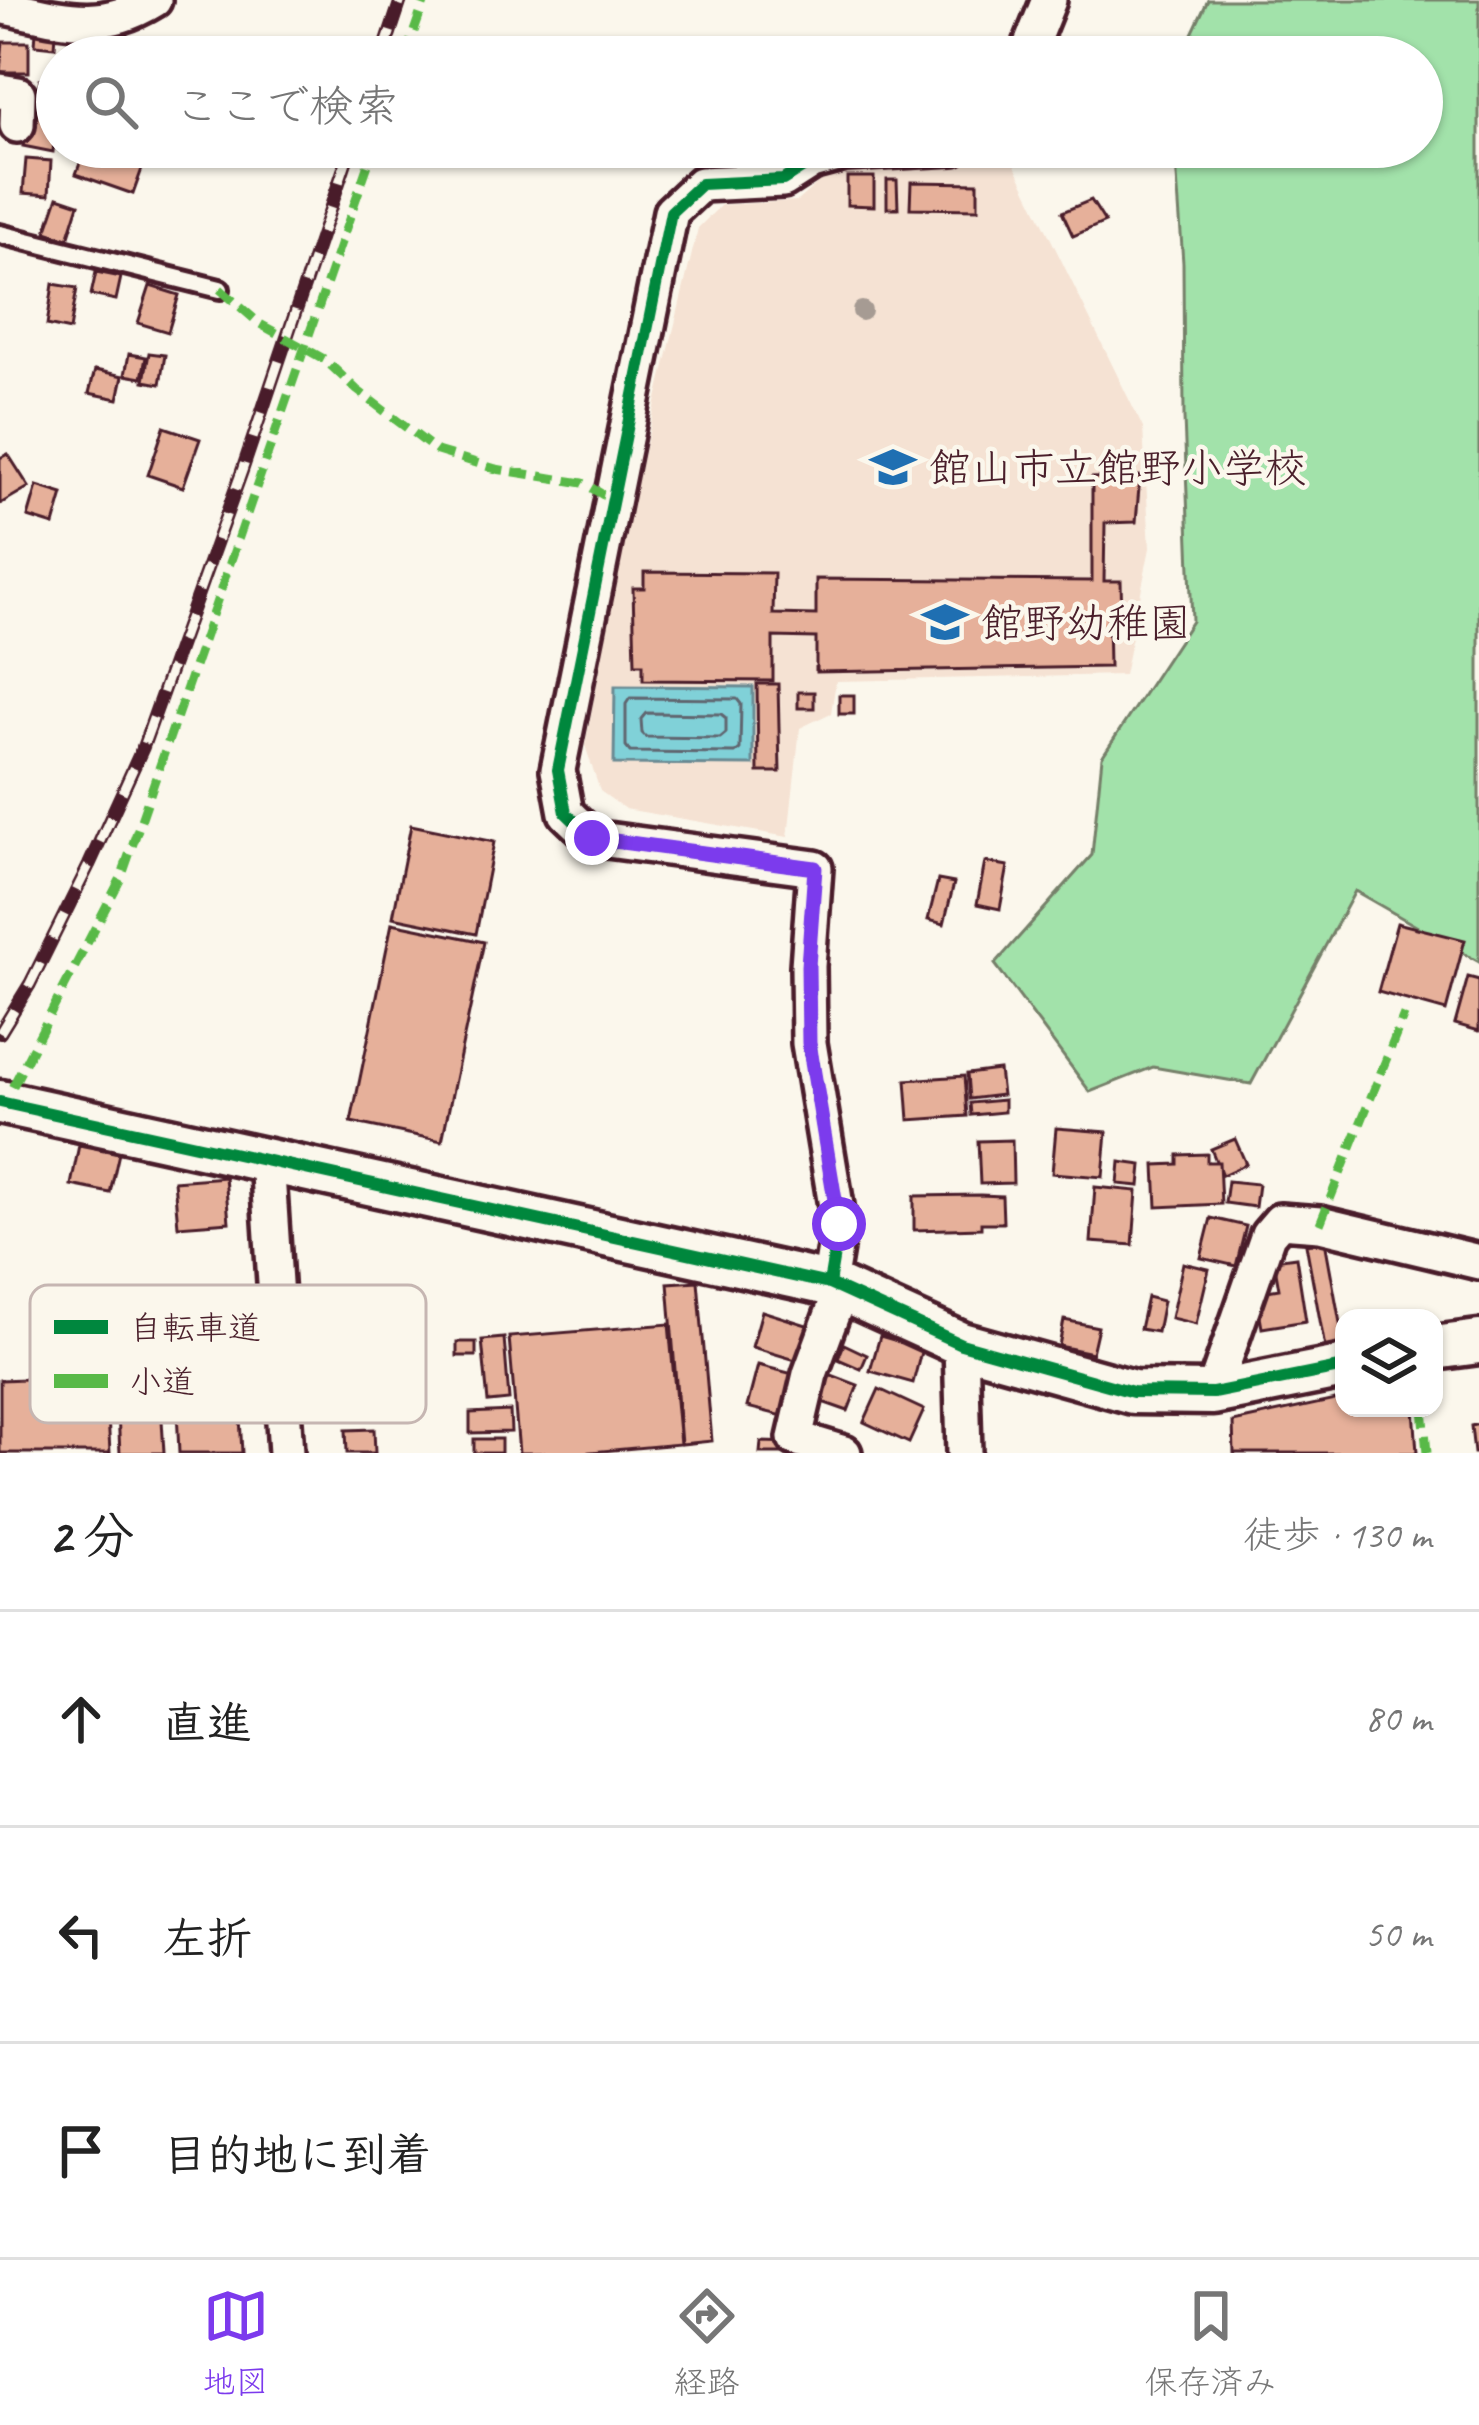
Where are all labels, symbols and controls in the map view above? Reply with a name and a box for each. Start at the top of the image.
search box [36,36,1443,168]
icon: search [78,69,144,135]
text: ここで検索 [174,78,399,135]
school or university icon: 館山市立館野小学校 [868,442,918,492]
place label: 館山市立館野小学校 [929,442,1307,495]
school or university icon: 館野幼稚園 [920,597,970,647]
place label: 館野幼稚園 [981,597,1191,650]
route end [565,811,619,865]
route start [812,1197,866,1251]
legend [30,1285,426,1423]
text: 自転車道 [129,1307,261,1349]
map controls [1335,1309,1443,1417]
button: layers [1335,1309,1443,1417]
text: 小道 [129,1361,195,1403]
text: 2 分 [48,1504,134,1568]
text: 徒歩 · 130 m [1243,1511,1431,1560]
icon: ahead [48,1686,114,1752]
text: 80 m [1365,1694,1431,1743]
text: 直進 [162,1695,252,1752]
icon: left [48,1902,114,1968]
text: 50 m [1365,1910,1431,1959]
text: 左折 [162,1911,252,1968]
icon: arrive [48,2118,114,2184]
text: 目的地に到着 [162,2127,432,2184]
tab: 地図 [203,2283,269,2403]
tab: 経路 [674,2283,740,2403]
tab: 保存済み [1145,2283,1277,2403]

